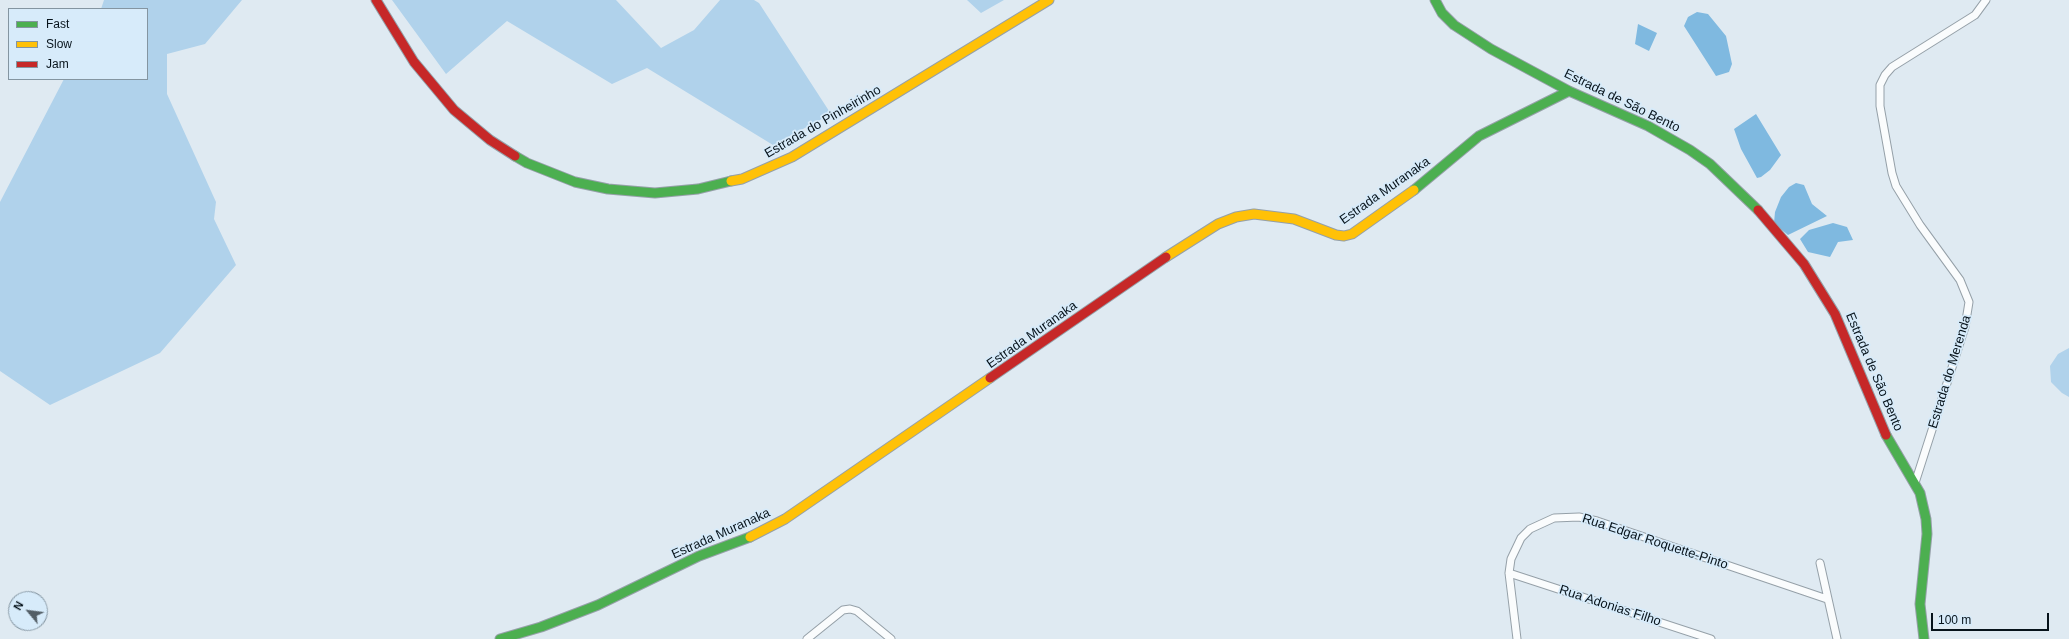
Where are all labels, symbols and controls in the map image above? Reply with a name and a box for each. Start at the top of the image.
legend [8,8,148,80]
text: Fast [46,17,69,31]
text: Slow [46,37,72,51]
text: Jam [46,57,69,71]
street label: Estrada de São Bento [1561,66,1683,136]
street label: Estrada do Pinheirinho [762,82,884,162]
street label: Estrada Muranaka [1337,154,1433,228]
street label: Estrada Muranaka [984,298,1080,372]
street label: Estrada de São Bento [1842,310,1906,434]
street label: Estrada do Merenda [1925,313,1975,431]
street label: Estrada Muranaka [669,505,773,563]
street label: Rua Edgar Roquette-Pinto [1580,511,1730,573]
street label: Rua Adonias Filho [1557,582,1663,630]
north arrow [8,591,48,631]
text: N [11,599,26,612]
scale bar [1933,605,2051,631]
text: 100 m [1938,613,1971,627]

